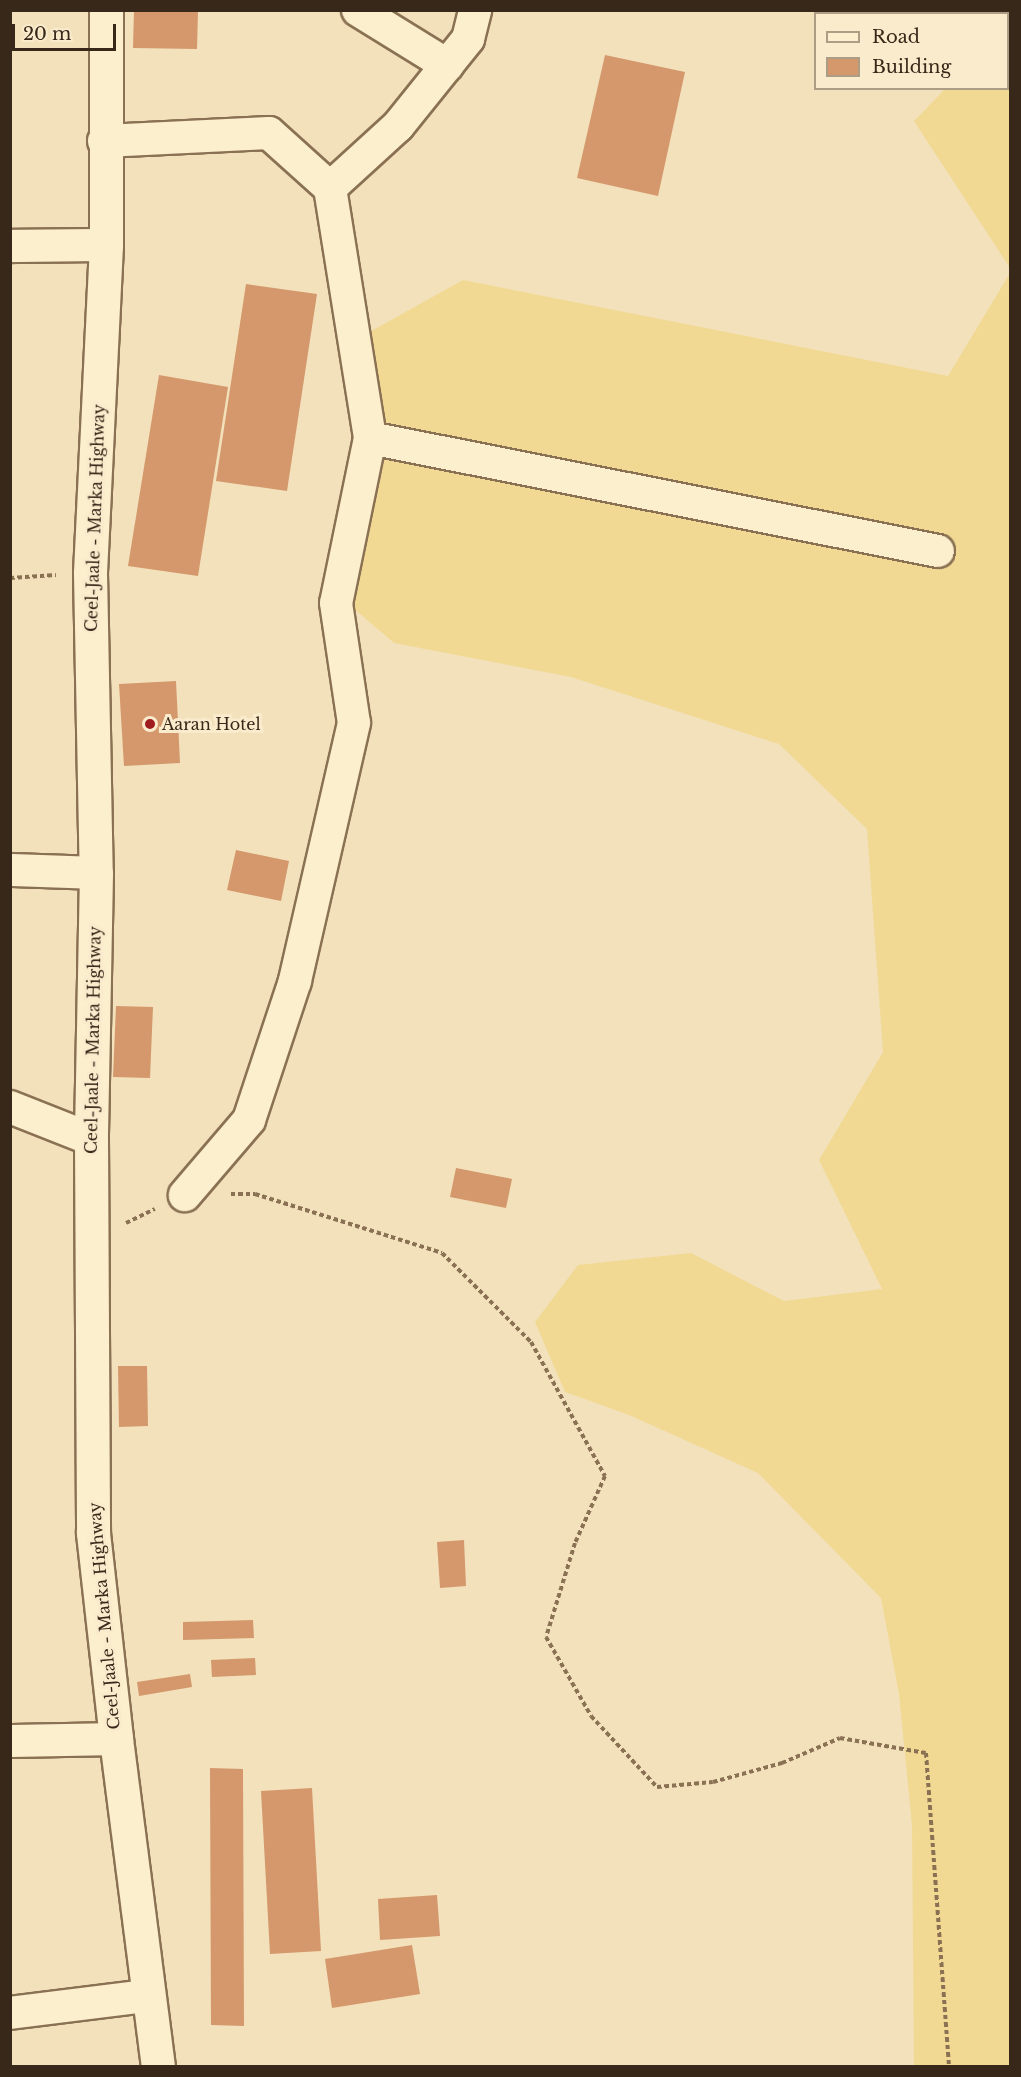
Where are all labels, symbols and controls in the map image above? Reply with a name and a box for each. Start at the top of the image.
scale bar [15,12,118,50]
legend [814,12,1009,90]
text: 20 m [23,23,71,45]
text: Road [872,26,920,48]
text: Building [872,56,951,78]
street label: Ceel-Jaale - Marka Highway [81,404,109,632]
place label: Aaran Hotel [162,714,261,734]
marker: Aaran Hotel [143,717,157,731]
street label: Ceel-Jaale - Marka Highway [81,926,105,1154]
street label: Ceel-Jaale - Marka Highway [84,1501,124,1731]

